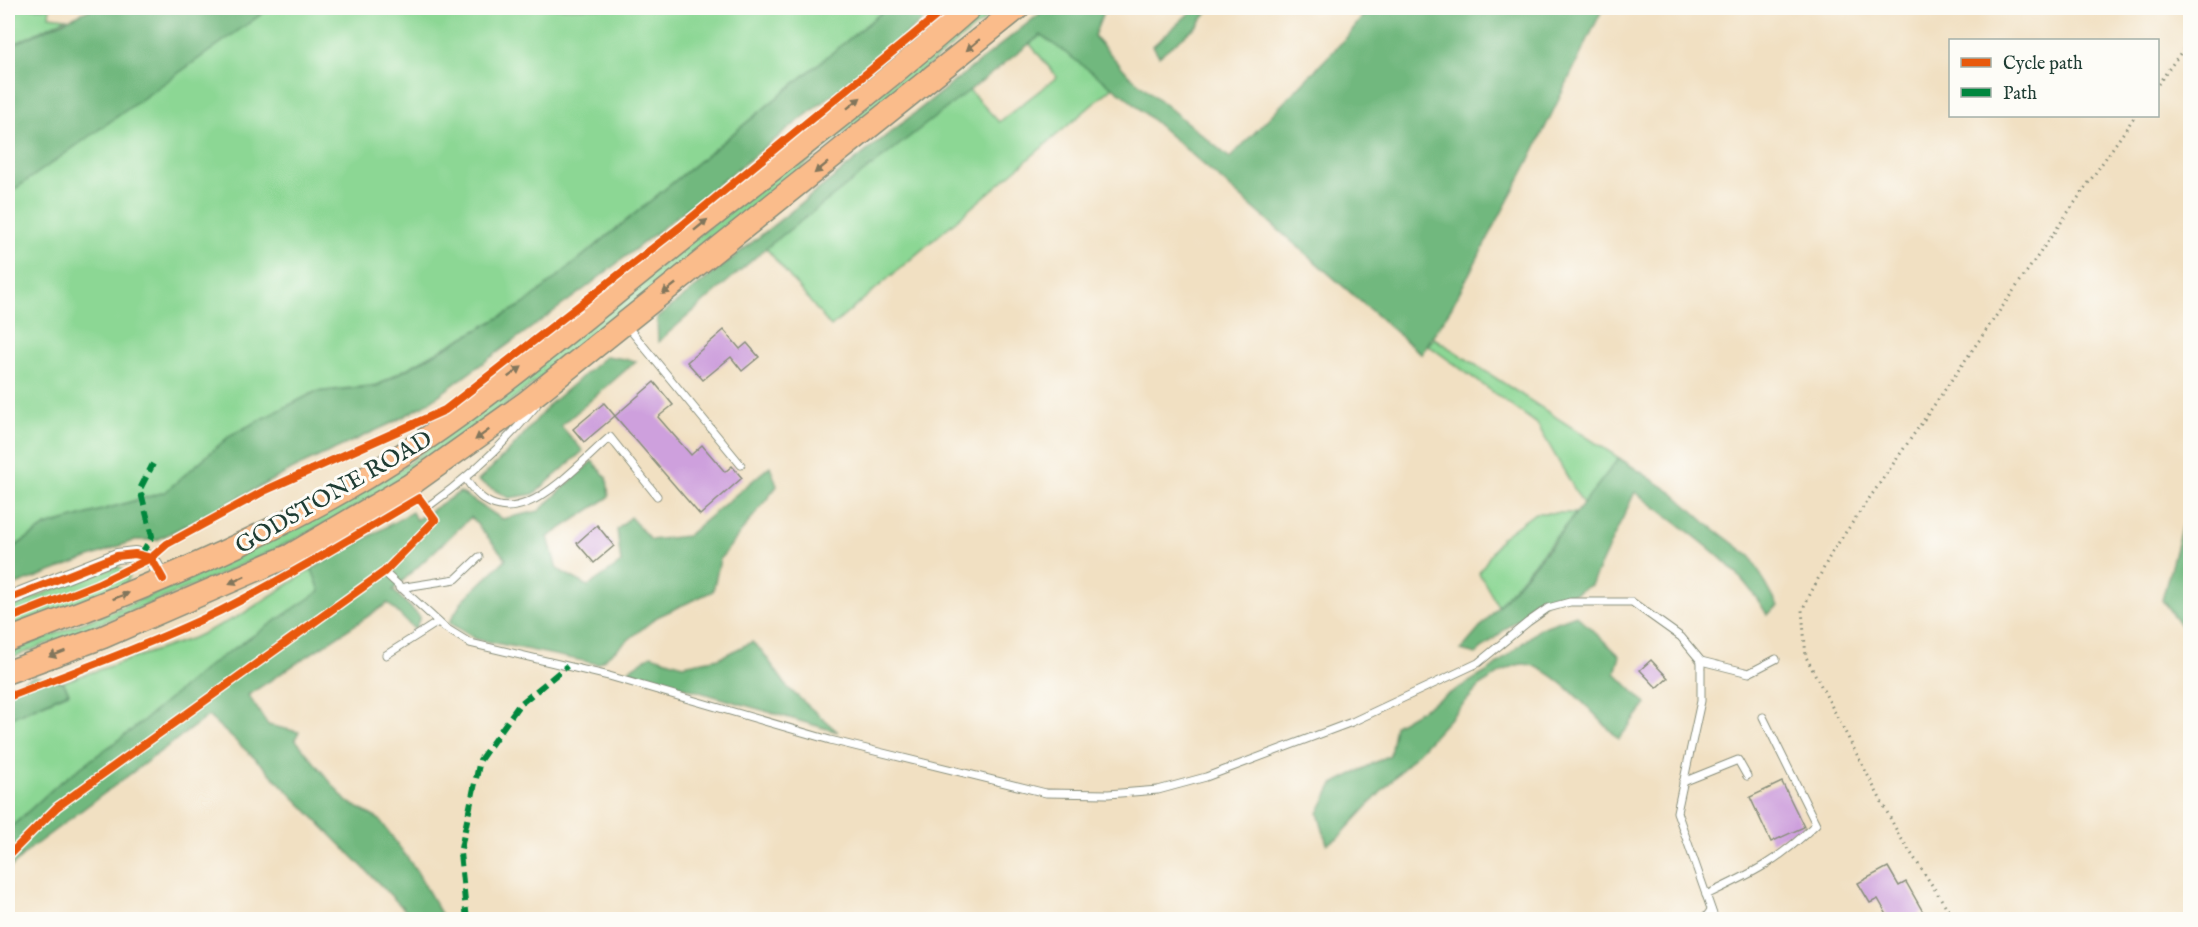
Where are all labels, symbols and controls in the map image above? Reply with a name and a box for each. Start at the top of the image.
one-way arrow [966,38,981,51]
legend [1949,39,2159,117]
text: Cycle path [2003,53,2083,76]
text: Path [2003,83,2037,106]
one-way arrow [846,98,861,110]
one-way arrow [814,161,829,173]
one-way arrow [693,218,709,231]
one-way arrow [662,282,677,295]
one-way arrow [507,366,523,378]
street label: GODSTONE ROAD [230,424,438,562]
one-way arrow [474,428,489,440]
one-way arrow [229,575,246,584]
one-way arrow [112,591,130,601]
one-way arrow [48,649,66,659]

